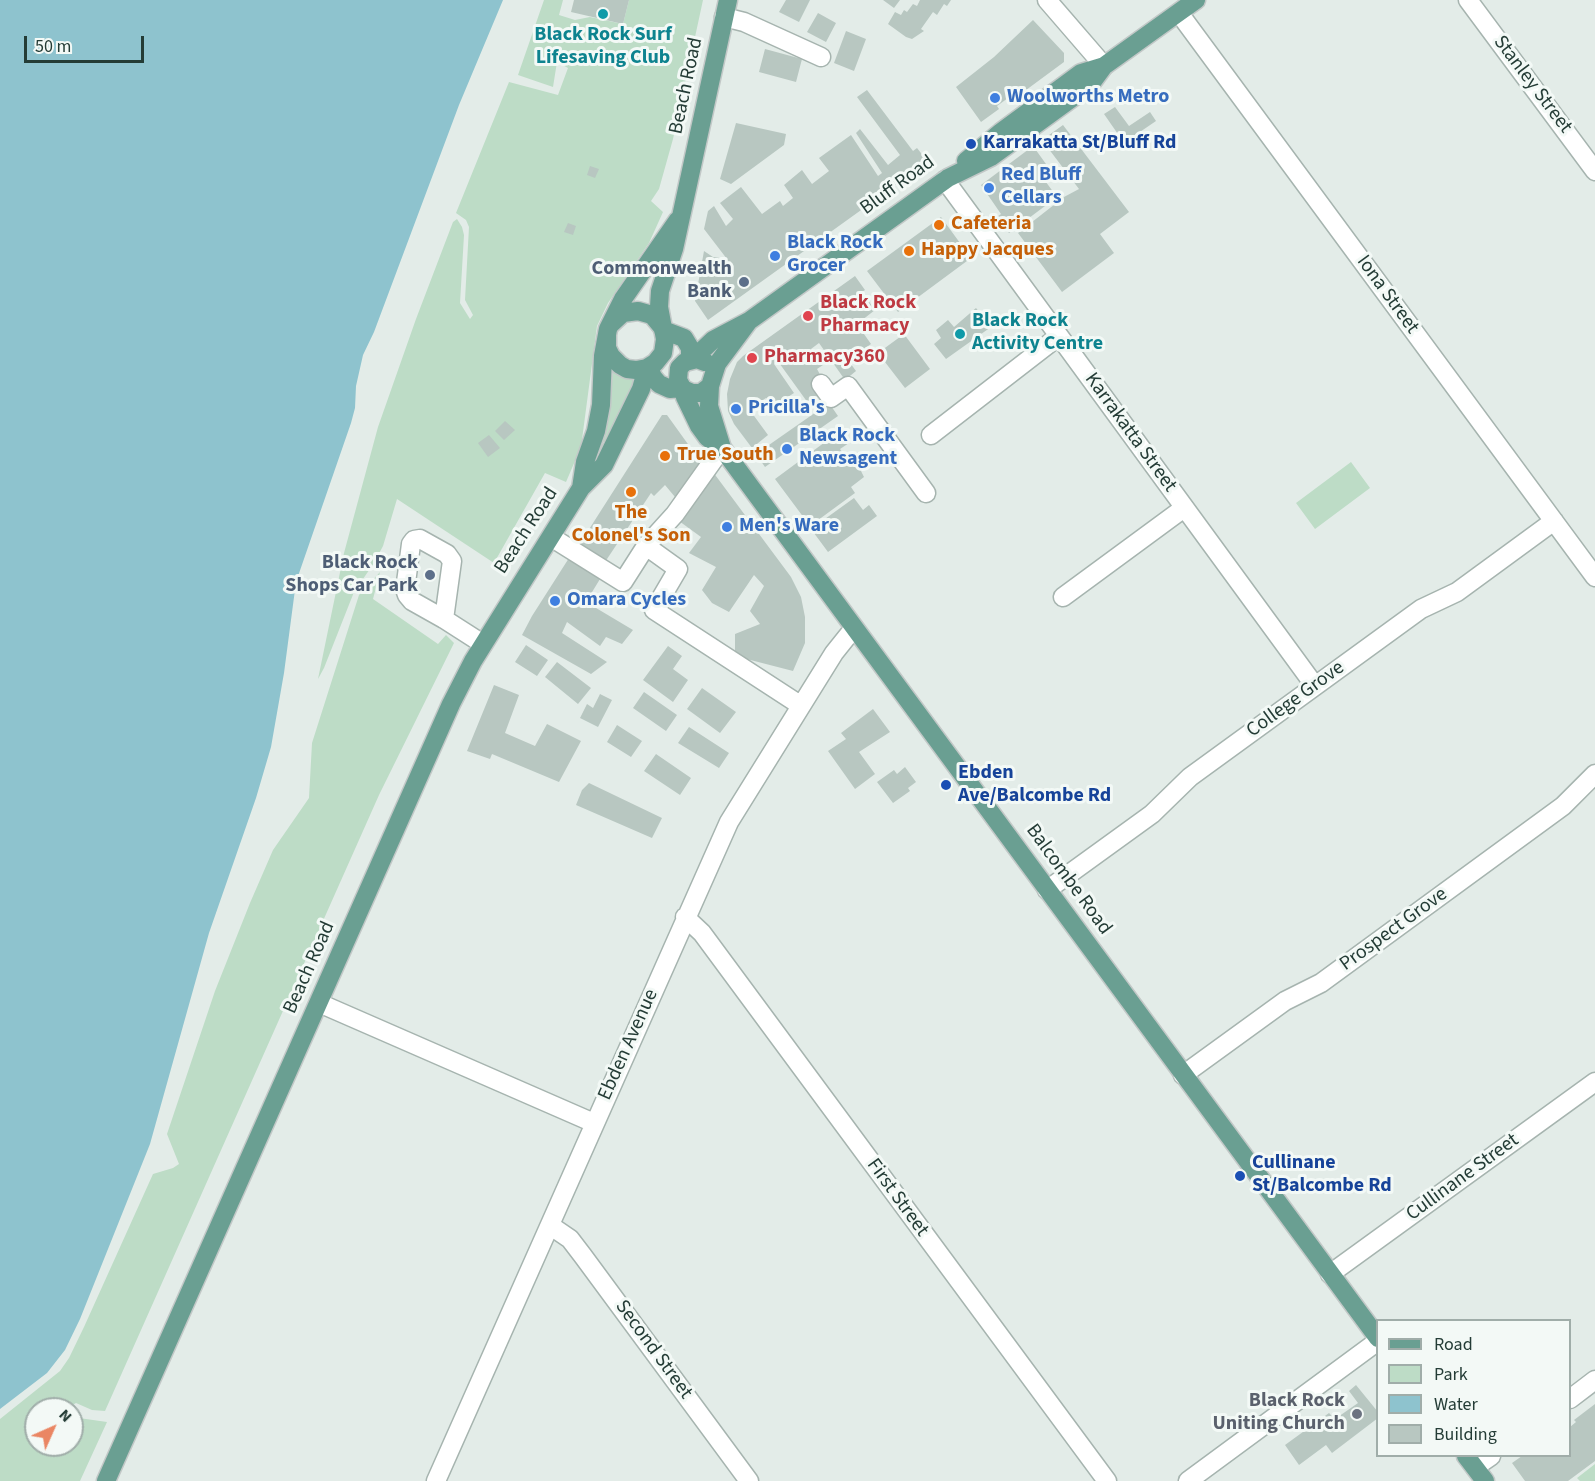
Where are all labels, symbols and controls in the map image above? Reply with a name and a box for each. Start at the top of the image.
marker: Black Rock Surf Lifesaving Club [596,7,610,21]
scale bar [27,24,147,62]
place label: Black Rock Surf Lifesaving Club [534,24,672,71]
street label: Stanley Street [1487,31,1577,139]
text: 50 m [35,34,71,59]
street label: Beach Road [665,35,709,137]
place label: Woolworths Metro [1007,86,1169,110]
marker: Woolworths Metro [988,91,1002,105]
place label: Karrakatta St/Bluff Rd [983,132,1176,156]
marker: Karrakatta St/Bluff Rd [964,137,978,151]
street label: Bluff Road [856,151,940,221]
place label: Red Bluff Cellars [1001,164,1081,211]
marker: Red Bluff Cellars [982,181,996,195]
place label: Cafeteria [951,213,1032,237]
marker: Cafeteria [932,218,946,232]
place label: Black Rock Grocer [787,232,883,279]
place label: Happy Jacques [921,239,1054,263]
marker: Happy Jacques [902,244,916,258]
marker: Black Rock Grocer [768,249,782,263]
street label: Iona Street [1350,251,1424,339]
place label: Commonwealth Bank [592,258,732,305]
marker: Commonwealth Bank [737,275,751,289]
place label: Black Rock Pharmacy [820,292,916,339]
marker: Black Rock Pharmacy [801,309,815,323]
place label: Black Rock Activity Centre [972,310,1103,357]
marker: Black Rock Activity Centre [953,327,967,341]
place label: Pharmacy360 [764,346,885,370]
marker: Pharmacy360 [745,351,759,365]
street label: Karrakatta Street [1079,369,1181,497]
place label: Pricilla's [748,397,825,421]
marker: Pricilla's [729,402,743,416]
place label: Black Rock Newsagent [799,425,897,472]
marker: Black Rock Newsagent [780,442,794,456]
place label: True South [677,444,774,468]
marker: True South [658,449,672,463]
street label: Beach Road [490,483,564,579]
marker: The Colonel's Son [624,485,638,499]
place label: The Colonel's Son [571,502,691,549]
place label: Men's Ware [739,515,839,539]
marker: Men's Ware [720,520,734,534]
place label: Black Rock Shops Car Park [285,552,418,599]
marker: Black Rock Shops Car Park [423,568,437,582]
place label: Omara Cycles [567,589,686,613]
marker: Omara Cycles [548,594,562,608]
street label: College Grove [1242,657,1350,743]
place label: Ebden Ave/Balcombe Rd [958,762,1111,809]
marker: Ebden Ave/Balcombe Rd [939,778,953,792]
street label: Balcombe Road [1020,820,1116,940]
street label: Prospect Grove [1336,883,1452,977]
street label: Beach Road [279,918,341,1018]
street label: Ebden Avenue [594,986,664,1104]
street label: Cullinane Street [1402,1129,1524,1227]
place label: Cullinane St/Balcombe Rd [1252,1152,1392,1199]
street label: First Street [861,1154,933,1242]
marker: Cullinane St/Balcombe Rd [1233,1169,1247,1183]
street label: Second Street [609,1296,697,1404]
legend [1376,1319,1571,1457]
text: Road [1434,1332,1473,1357]
text: Park [1434,1362,1468,1387]
place label: Black Rock Uniting Church [1212,1390,1345,1437]
text: Water [1434,1392,1478,1417]
north arrow [24,1397,84,1457]
text: N [54,1404,77,1427]
marker: Black Rock Uniting Church [1350,1407,1364,1421]
text: Building [1434,1422,1497,1447]

